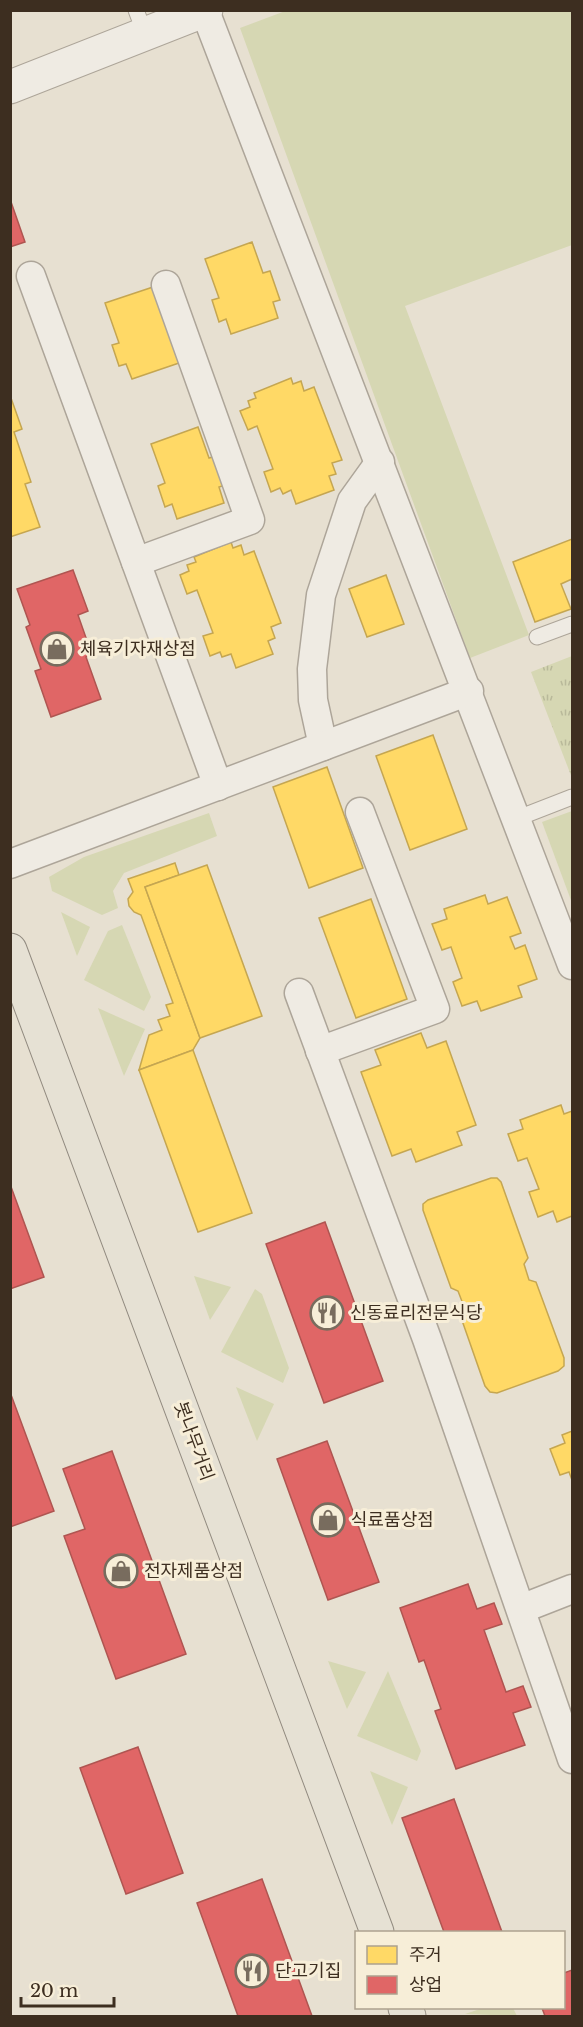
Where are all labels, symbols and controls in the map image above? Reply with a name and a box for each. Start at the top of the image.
shop icon: 체육기자재상점 [39,631,75,667]
place label: 체육기자재상점 [80,638,196,660]
restaurant icon: 신동료리전문식당 [309,1295,345,1331]
place label: 신동료리전문식당 [350,1302,482,1324]
street label: 봇나무거리 [170,1398,218,1484]
shop icon: 식료품상점 [310,1502,346,1538]
place label: 식료품상점 [351,1509,434,1531]
shop icon: 전자제품상점 [103,1553,139,1589]
place label: 전자제품상점 [144,1560,243,1582]
legend [355,1931,565,2009]
text: 주거 [409,1944,442,1966]
restaurant icon: 단고기집 [234,1953,270,1989]
place label: 단고기집 [275,1960,341,1982]
scale bar [21,1970,114,2008]
text: 상업 [409,1974,442,1996]
text: 20 m [30,1980,78,2002]

